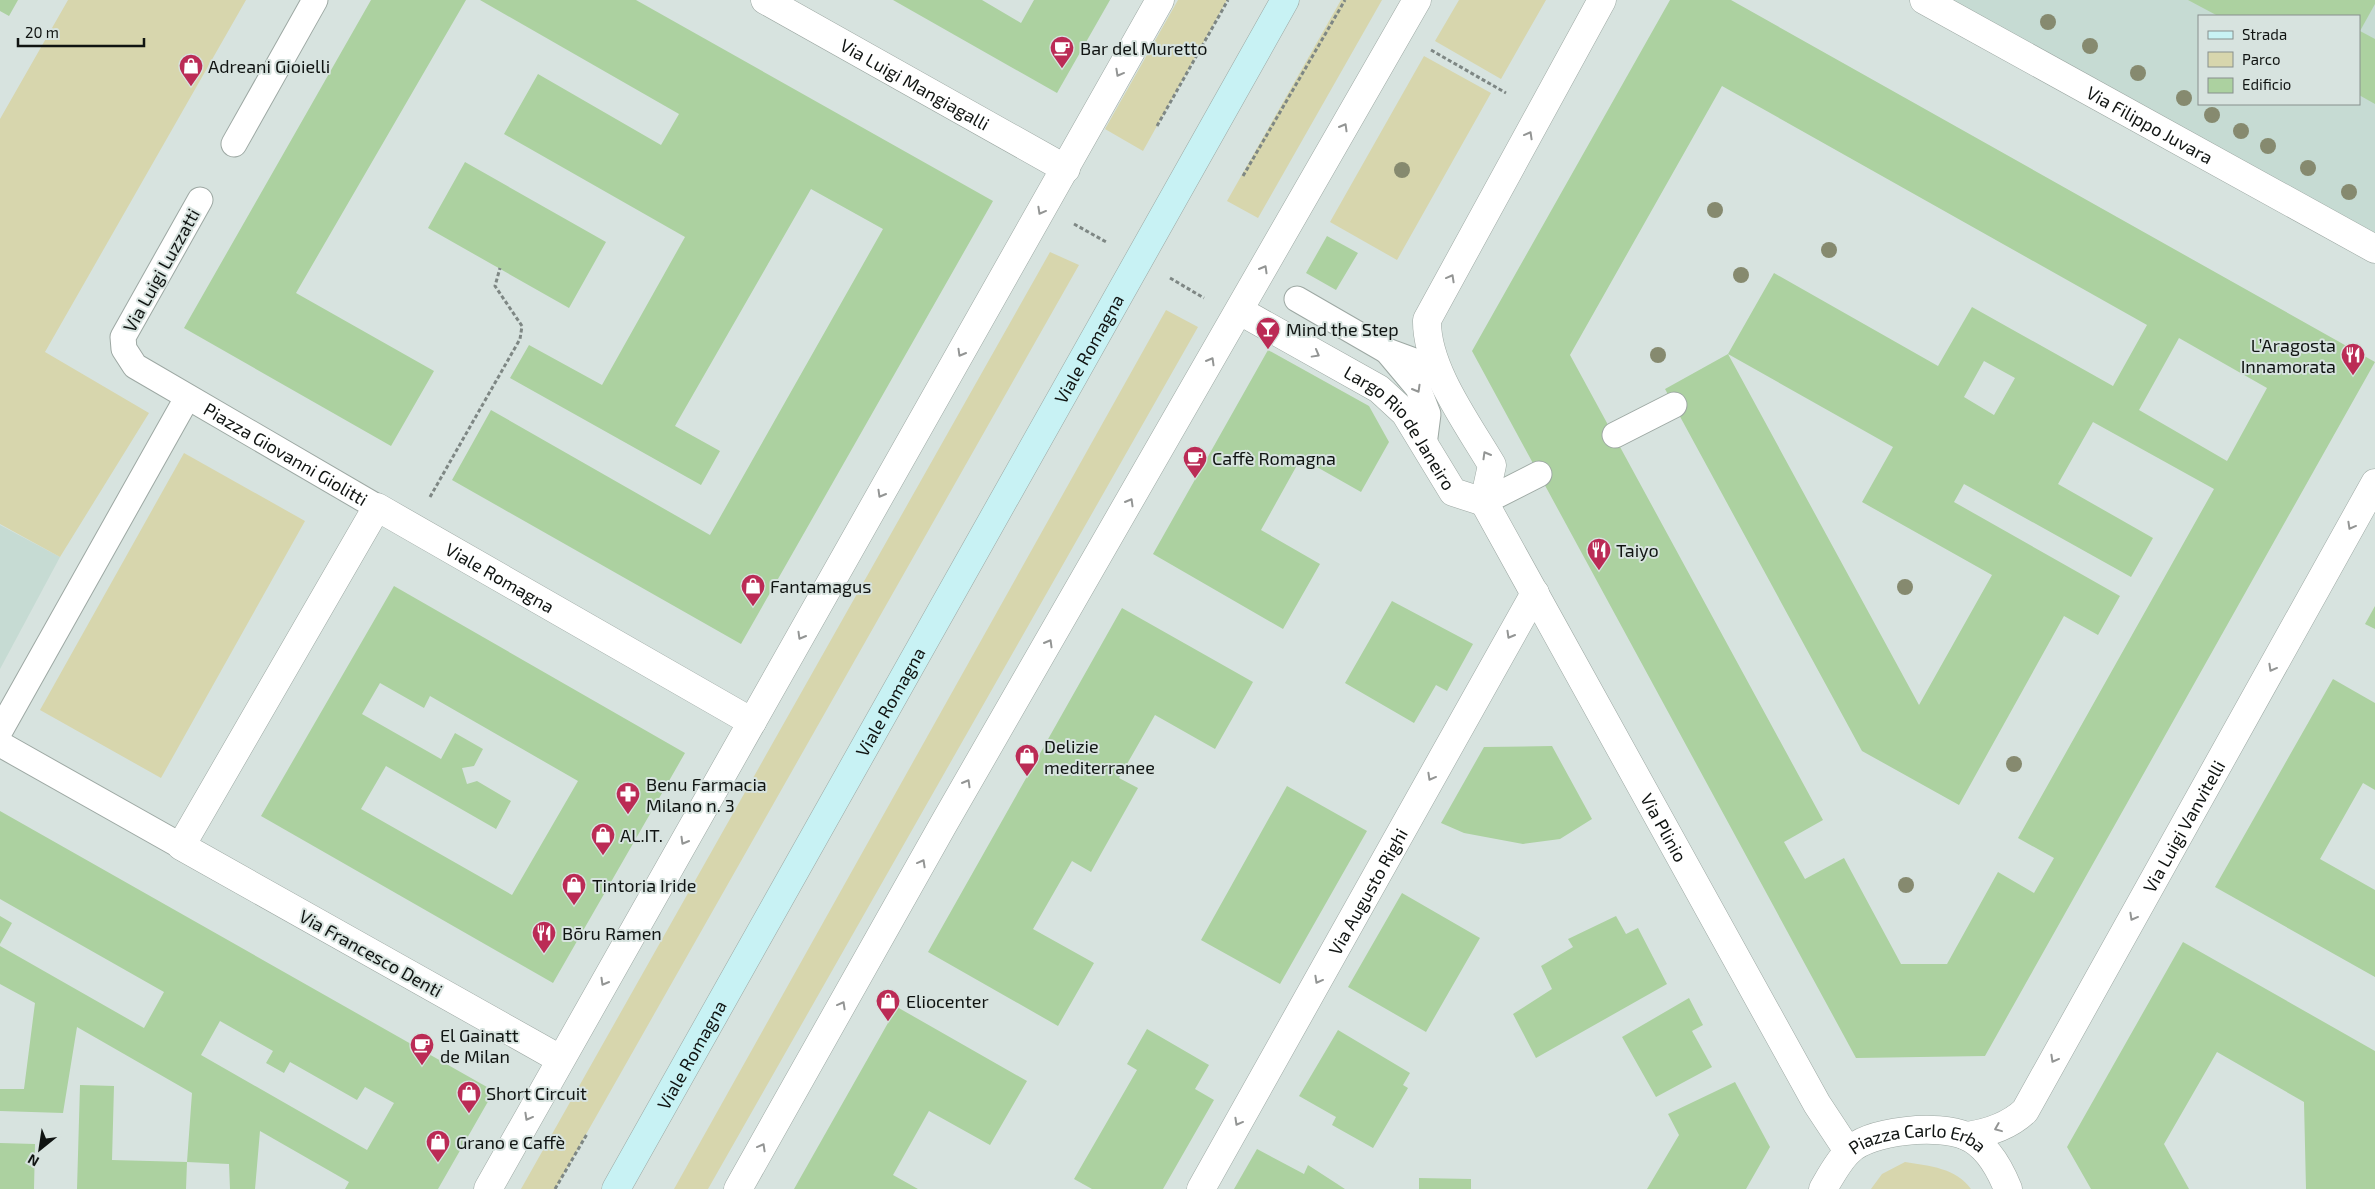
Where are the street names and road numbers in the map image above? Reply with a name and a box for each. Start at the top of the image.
street label: Via Luigi Mangiagalli [837,34,993,135]
street label: Via Filippo Juvara [2083,81,2217,168]
street label: Via Luigi Luzzatti [118,204,204,336]
street label: Viale Romagna [1049,290,1128,407]
street label: Largo Rio de Janeiro [1340,361,1460,494]
street label: Piazza Giovanni Giolitti [200,398,372,510]
street label: Viale Romagna [442,538,558,617]
street label: Viale Romagna [851,643,930,760]
street label: Via Luigi Vanvitelli [2138,756,2229,896]
street label: Via Plinio [1636,789,1692,866]
street label: Via Augusto Righi [1324,824,1412,959]
street label: Via Francesco Denti [296,905,446,1001]
street label: Viale Romagna [652,996,731,1113]
street label: Piazza Carlo Erba [1846,1145,1988,1167]

